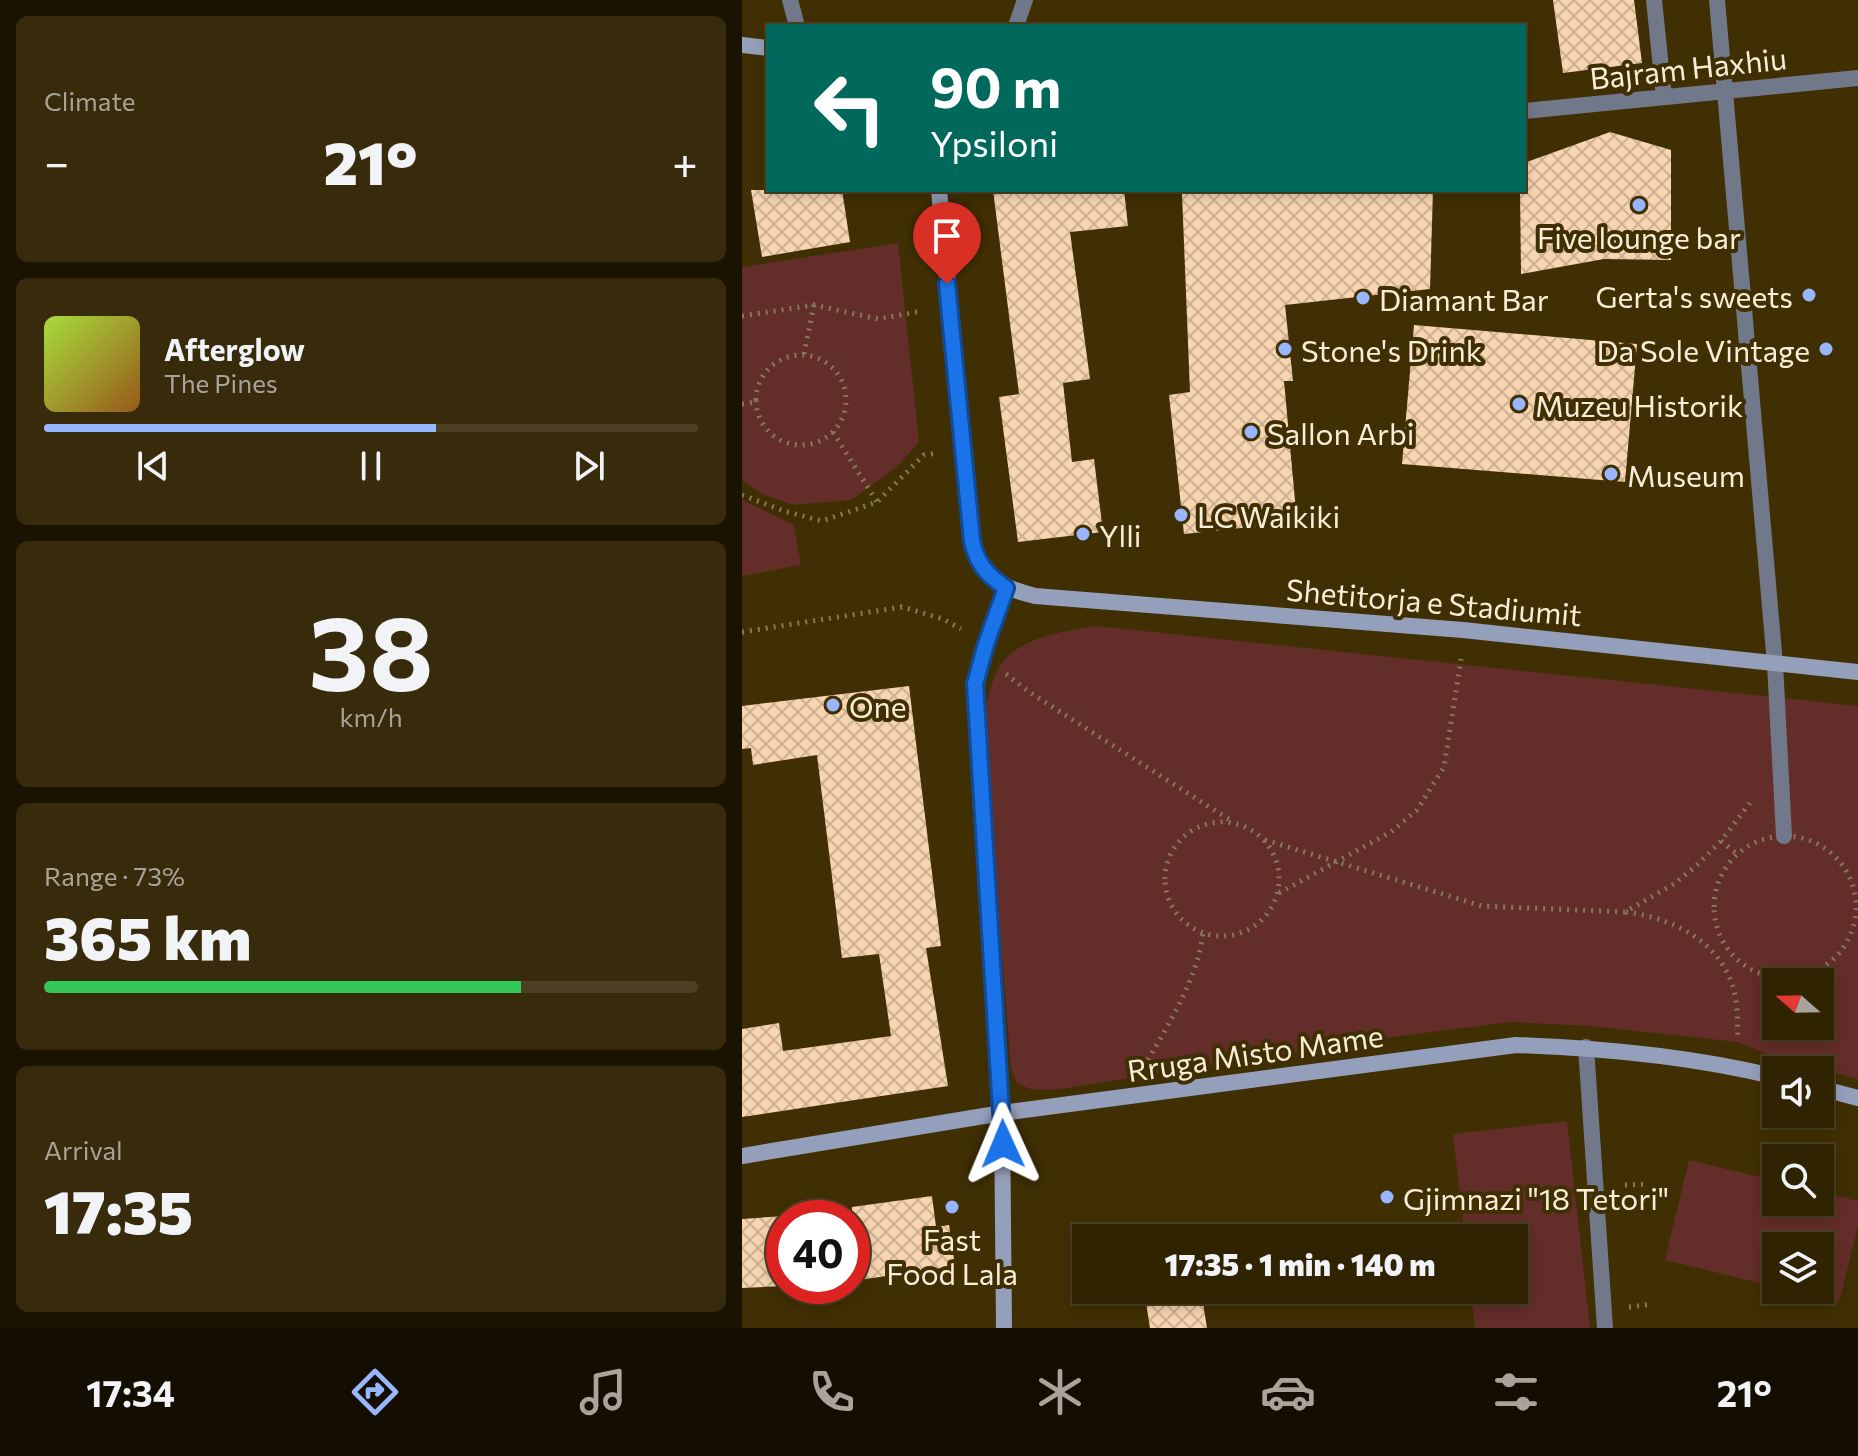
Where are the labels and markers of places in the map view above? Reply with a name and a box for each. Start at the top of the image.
marker: Five lounge bar [1630,196,1648,214]
pin [913,202,981,284]
place label: Five lounge bar [1537,218,1741,255]
place label: Gerta's sweets [1596,277,1793,314]
place label: Diamant Bar [1379,280,1549,317]
marker: Gerta's sweets [1800,286,1818,304]
marker: Diamant Bar [1354,289,1372,307]
place label: Stone's Drink [1301,331,1482,368]
place label: Da Sole Vintage [1596,331,1810,368]
marker: Stone's Drink [1276,340,1294,358]
marker: Da Sole Vintage [1817,340,1835,358]
place label: Muzeu Historik [1535,386,1743,423]
marker: Muzeu Historik [1510,395,1528,413]
place label: Sallon Arbi [1267,414,1415,451]
marker: Sallon Arbi [1242,423,1260,441]
place label: Museum [1627,456,1745,493]
marker: Museum [1602,465,1620,483]
place label: LC Waikiki [1197,497,1340,534]
marker: LC Waikiki [1172,506,1190,524]
place label: Ylli [1099,516,1142,553]
marker: Ylli [1074,525,1092,543]
place label: One [849,687,907,724]
marker: One [824,696,842,714]
place label: Gjimnazi "18 Tetori" [1403,1179,1669,1216]
marker: Gjimnazi "18 Tetori" [1378,1188,1396,1206]
marker: Fast Food Lala [943,1198,961,1216]
place label: Fast Food Lala [886,1220,1018,1291]

